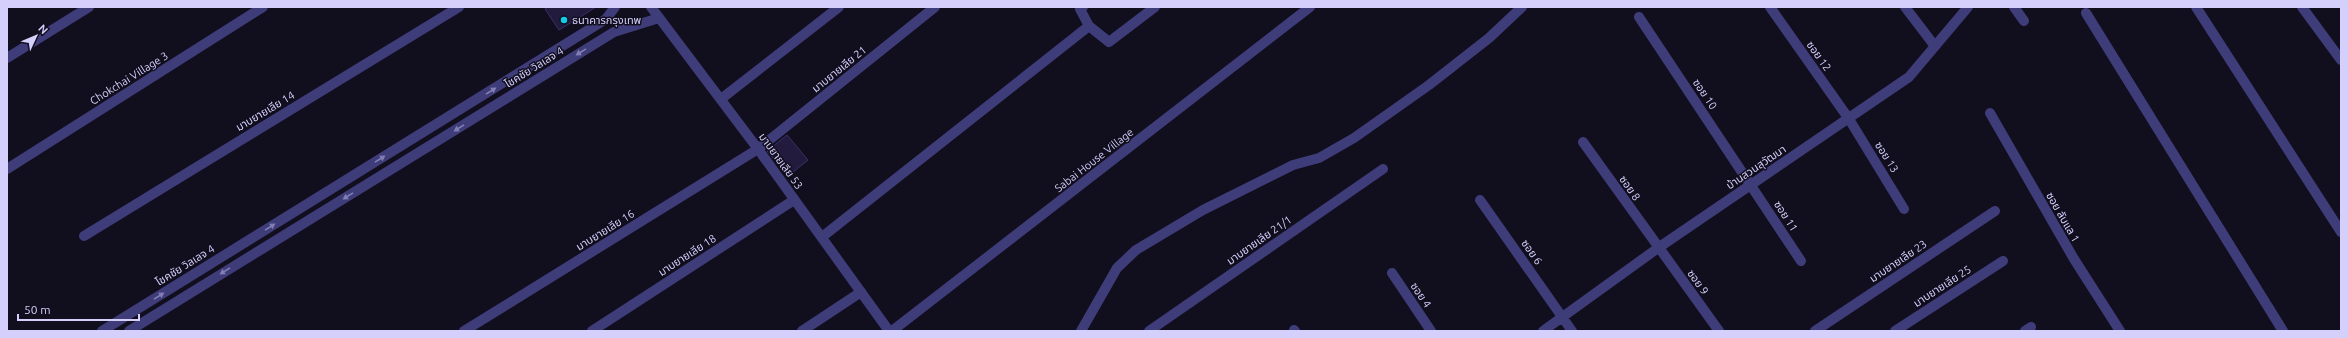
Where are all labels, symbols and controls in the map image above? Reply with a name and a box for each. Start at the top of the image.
place label: ธนาคารกรุงเทพ [572,14,642,27]
marker: ธนาคารกรุงเทพ [559,15,569,25]
north arrow [16,16,56,56]
text: N [36,22,50,36]
street label: ซอย 12 [1804,39,1834,73]
street label: มาบยายเลีย 21 [809,43,869,95]
street label: โชคชัย วิลเลจ 4 [502,44,566,90]
street label: Chokchai Village 3 [88,49,170,107]
one-way arrow [575,49,587,56]
street label: ซอย 10 [1691,77,1719,111]
one-way arrow [485,87,497,94]
street label: มาบยายเลีย 14 [234,89,296,133]
one-way arrow [454,124,464,132]
street label: Sabai House Village [1052,126,1136,194]
street label: มาบยายเลีย 53 [757,131,805,191]
street label: ซอย 13 [1873,139,1901,175]
street label: บ้านสวนสุวัฒนา [1724,143,1789,192]
one-way arrow [375,155,385,163]
street label: ซอย 8 [1617,173,1643,203]
street label: ซอย ลับแล 1 [2044,190,2082,244]
one-way arrow [343,192,353,200]
street label: ซอย 11 [1772,199,1800,233]
street label: มาบยายเลีย 16 [574,207,636,253]
street label: มาบยายเลีย 21/1 [1224,213,1294,267]
one-way arrow [265,223,275,231]
street label: มาบยายเลีย 18 [656,232,718,278]
street label: ซอย 6 [1519,237,1545,267]
street label: มาบยายเลีย 23 [1867,237,1929,285]
street label: โชคชัย วิลเลจ 4 [153,242,217,288]
street label: มาบยายเลีย 25 [1911,263,1973,309]
street label: ซอย 9 [1685,267,1711,297]
one-way arrow [219,268,231,275]
street label: ซอย 4 [1408,280,1434,310]
one-way arrow [153,292,165,299]
scale bar [18,296,139,322]
text: 50 m [24,303,51,316]

